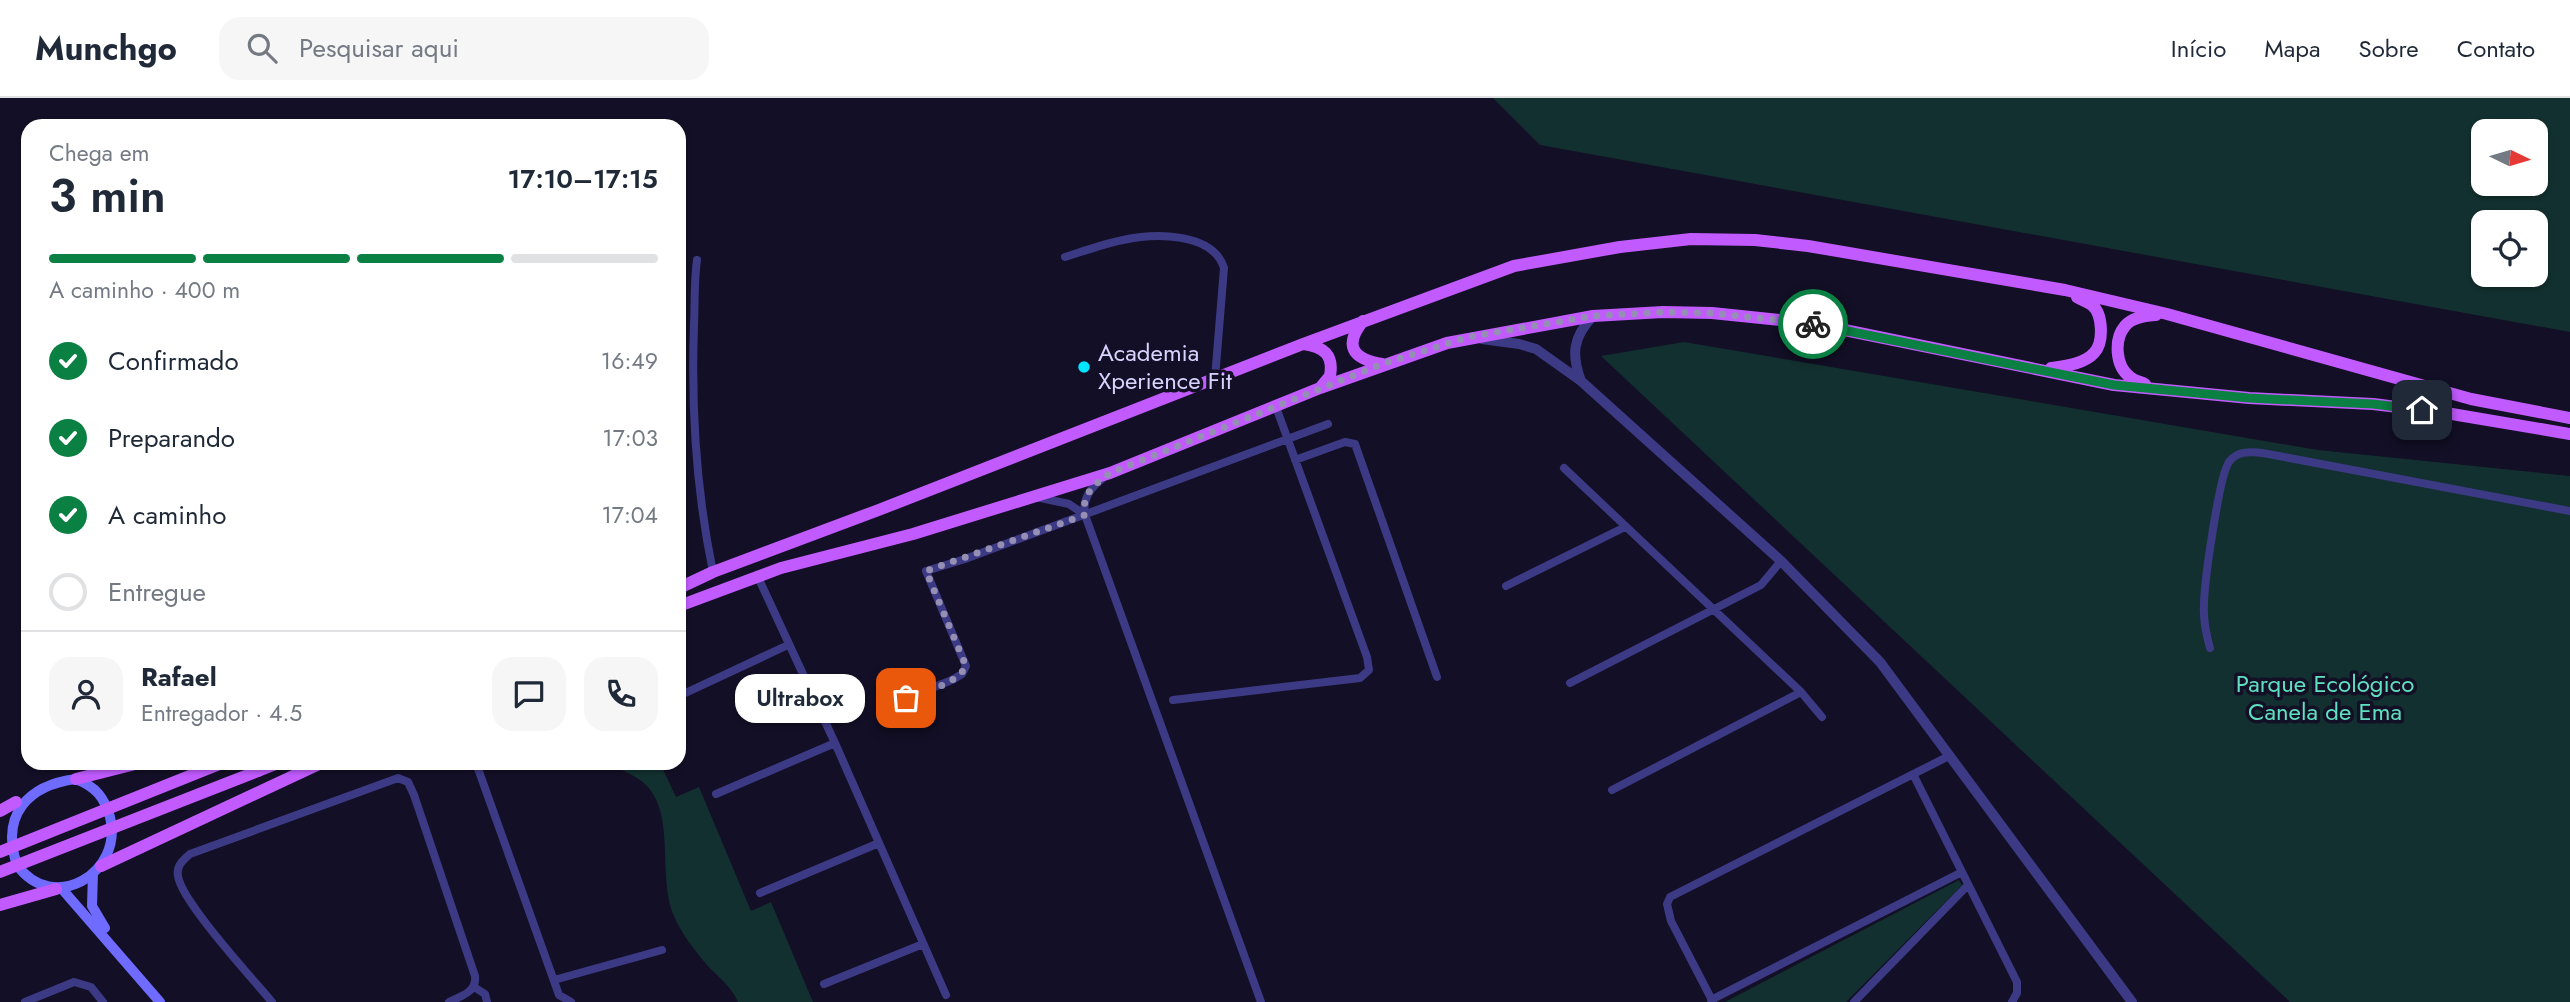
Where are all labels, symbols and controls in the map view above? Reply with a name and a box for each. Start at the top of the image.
search box [219,17,709,80]
text: Munchgo [35,25,177,72]
icon: search [243,29,281,67]
text: Pesquisar aqui [299,29,459,67]
text: Início [2171,31,2226,66]
text: Mapa [2264,31,2321,66]
text: Sobre [2359,31,2419,66]
text: Contato [2457,31,2535,66]
north arrow [2471,119,2548,196]
map controls [2471,119,2548,287]
text: Chega em [49,136,150,170]
text: 17:10–17:15 [508,160,658,198]
text: 3 min [49,163,166,229]
button: locate [2471,210,2548,287]
text: A caminho · 400 m [49,273,240,307]
courier [1778,289,1848,359]
icon: bike [1794,305,1832,343]
place label: Academia Xperience Fit [1098,335,1232,398]
icon: check [49,342,87,380]
text: Confirmado [108,342,239,380]
text: 16:49 [601,344,658,378]
marker: Academia Xperience Fit [1076,359,1092,375]
pin [2392,380,2452,440]
icon: home [2403,391,2441,429]
icon: check [49,419,87,457]
text: Preparando [108,419,235,457]
text: 17:03 [602,421,658,455]
icon: check [49,496,87,534]
text: A caminho [108,496,226,534]
text: 17:04 [601,498,658,532]
text: Entregue [108,573,206,611]
button: person [49,657,123,731]
button: chat [492,657,566,731]
button: phone [584,657,658,731]
text: Rafael [141,658,217,696]
park label: Parque Ecológico Canela de Ema [2236,666,2414,729]
pin [876,668,936,728]
callout: Ultrabox [734,674,864,722]
icon: bag [887,679,925,717]
text: Ultrabox [756,681,844,715]
text: Entregador · 4.5 [141,696,302,730]

